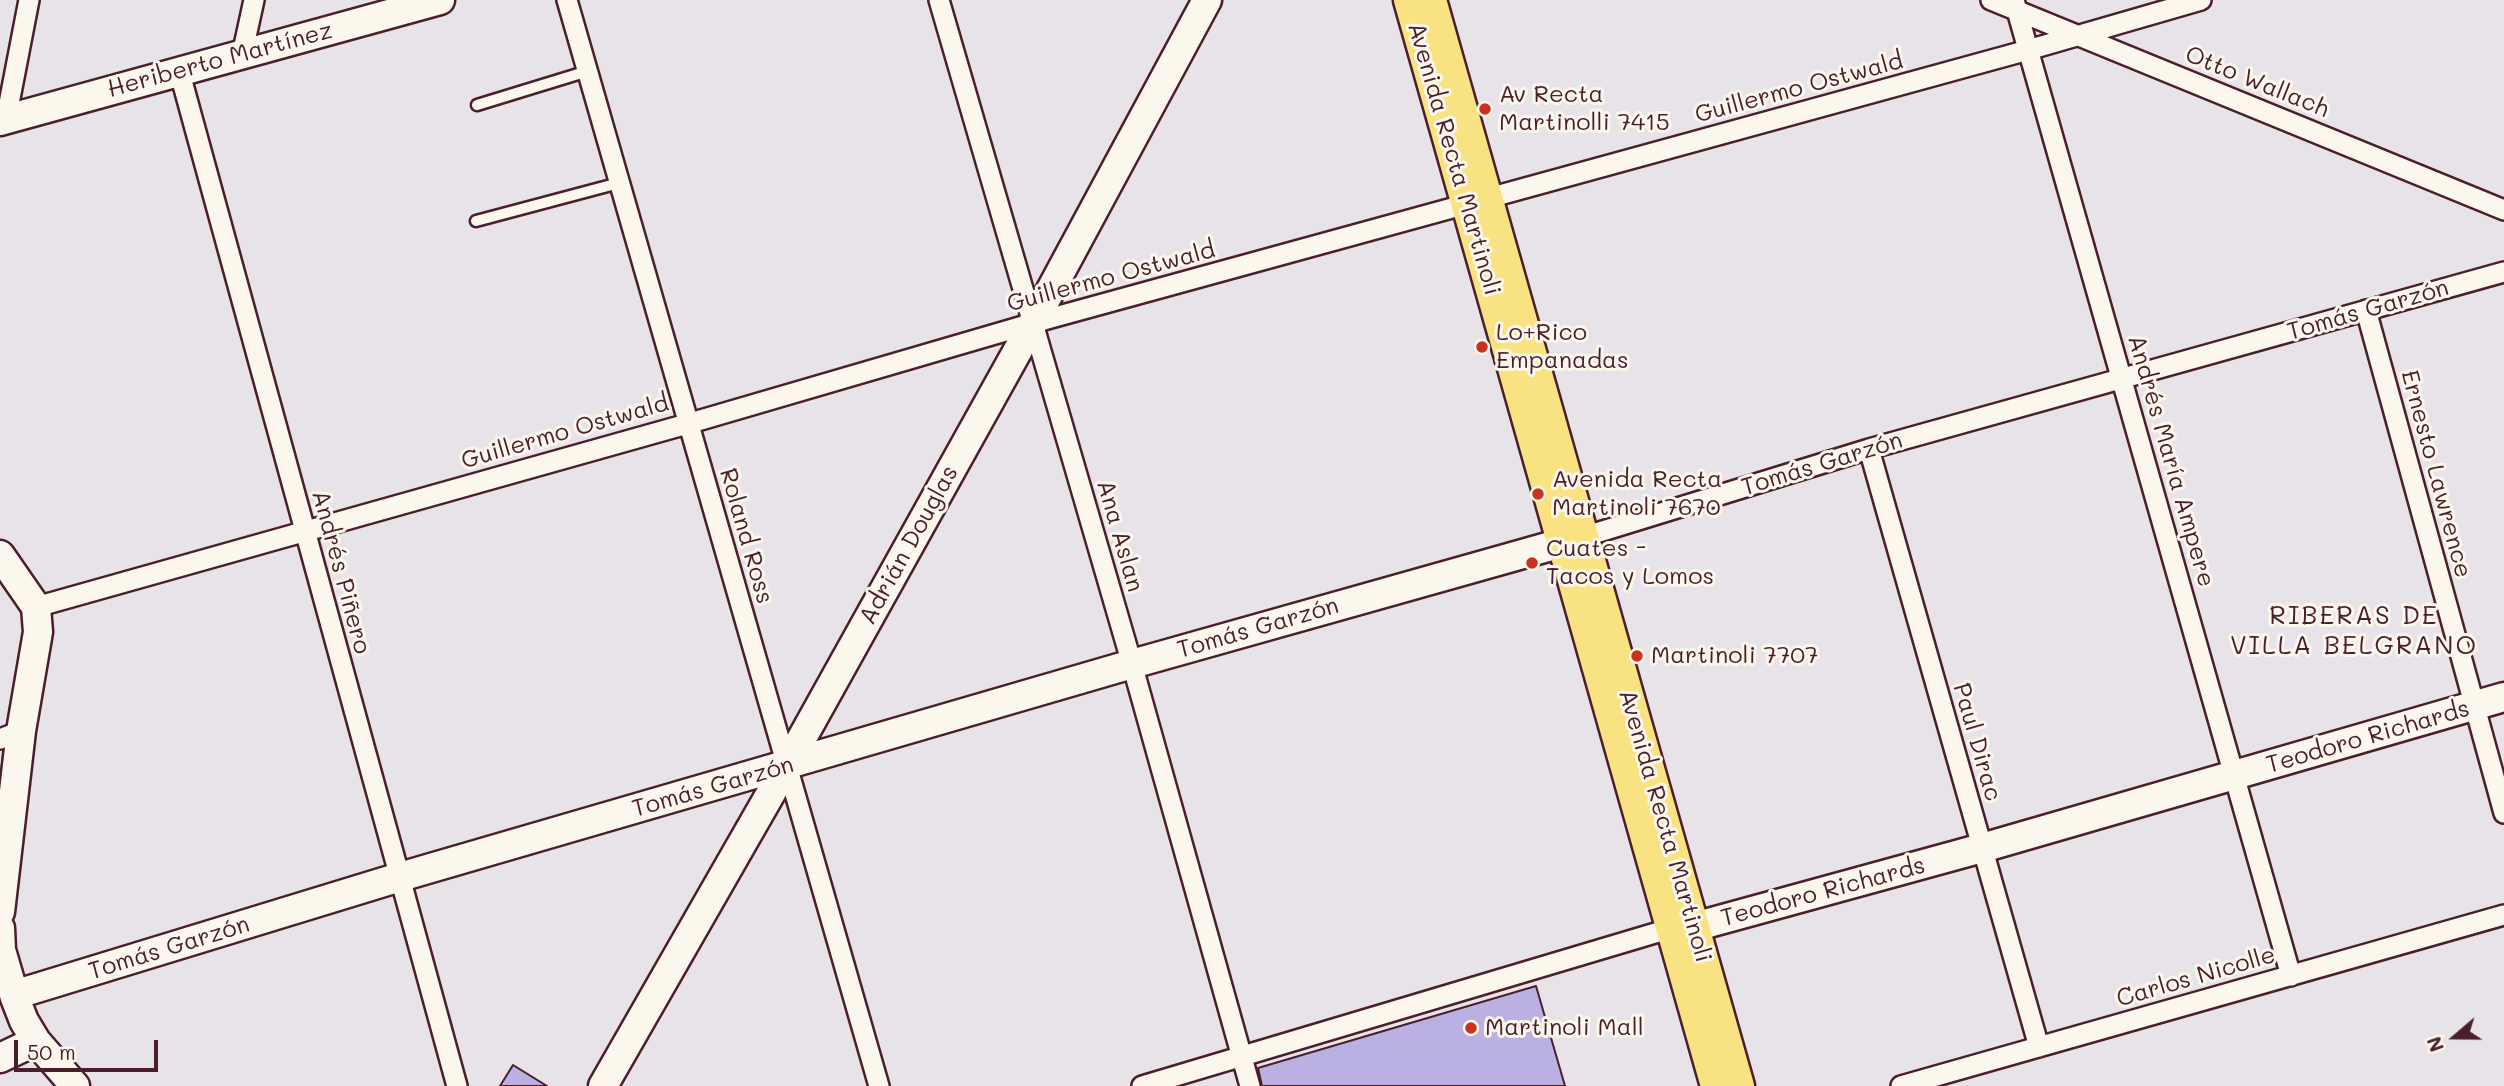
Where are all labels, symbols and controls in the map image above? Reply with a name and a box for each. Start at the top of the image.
street label: Heriberto Martínez [104,16,336,104]
street label: Avenida Recta Martinoli [1401,19,1507,299]
street label: Otto Wallach [2181,40,2333,124]
street label: Guillermo Ostwald [1692,46,1906,130]
place label: Av Recta Martinolli 7415 [1499,81,1670,137]
marker: Av Recta Martinolli 7415 [1477,101,1493,117]
street label: Guillermo Ostwald [1004,235,1218,319]
street label: Tomás Garzón [2284,273,2452,347]
place label: Lo+Rico Empanadas [1496,319,1629,375]
street label: Andrés María Ampere [2121,332,2221,590]
marker: Lo+Rico Empanadas [1474,339,1490,355]
street label: Ernesto Lawrence [2394,367,2478,581]
street label: Guillermo Ostwald [458,389,672,475]
street label: Tomás Garzón [1738,426,1906,502]
street label: Adrián Douglas [853,460,965,630]
street label: Roland Ross [713,465,779,607]
place label: Avenida Recta Martinoli 7670 [1552,466,1722,522]
street label: Ana Aslan [1090,477,1150,595]
marker: Avenida Recta Martinoli 7670 [1530,486,1546,502]
street label: Andrés Piñero [305,487,377,657]
place label: Cuates - Tacos y Lomos [1546,535,1714,591]
marker: Cuates - Tacos y Lomos [1524,555,1540,571]
street label: Tomás Garzón [1174,591,1342,665]
district label: RIBERAS DE VILLA BELGRANO [2232,600,2476,662]
place label: Martinoli 7707 [1651,642,1818,670]
marker: Martinoli 7707 [1629,648,1645,664]
street label: Paul Dirac [1946,680,2008,804]
street label: Avenida Recta Martinoli [1612,686,1718,966]
street label: Teodoro Richards [2263,694,2473,780]
street label: Tomás Garzón [629,750,797,824]
street label: Teodoro Richards [1718,851,1928,933]
street label: Tomás Garzón [85,910,253,986]
street label: Carlos Nicolle [2113,941,2279,1013]
north arrow [2420,1002,2490,1072]
place label: Martinoli Mall [1485,1014,1644,1042]
marker: Martinoli Mall [1463,1020,1479,1036]
scale bar [18,1026,161,1070]
text: N [2421,1033,2449,1055]
text: 50 m [27,1038,76,1065]

